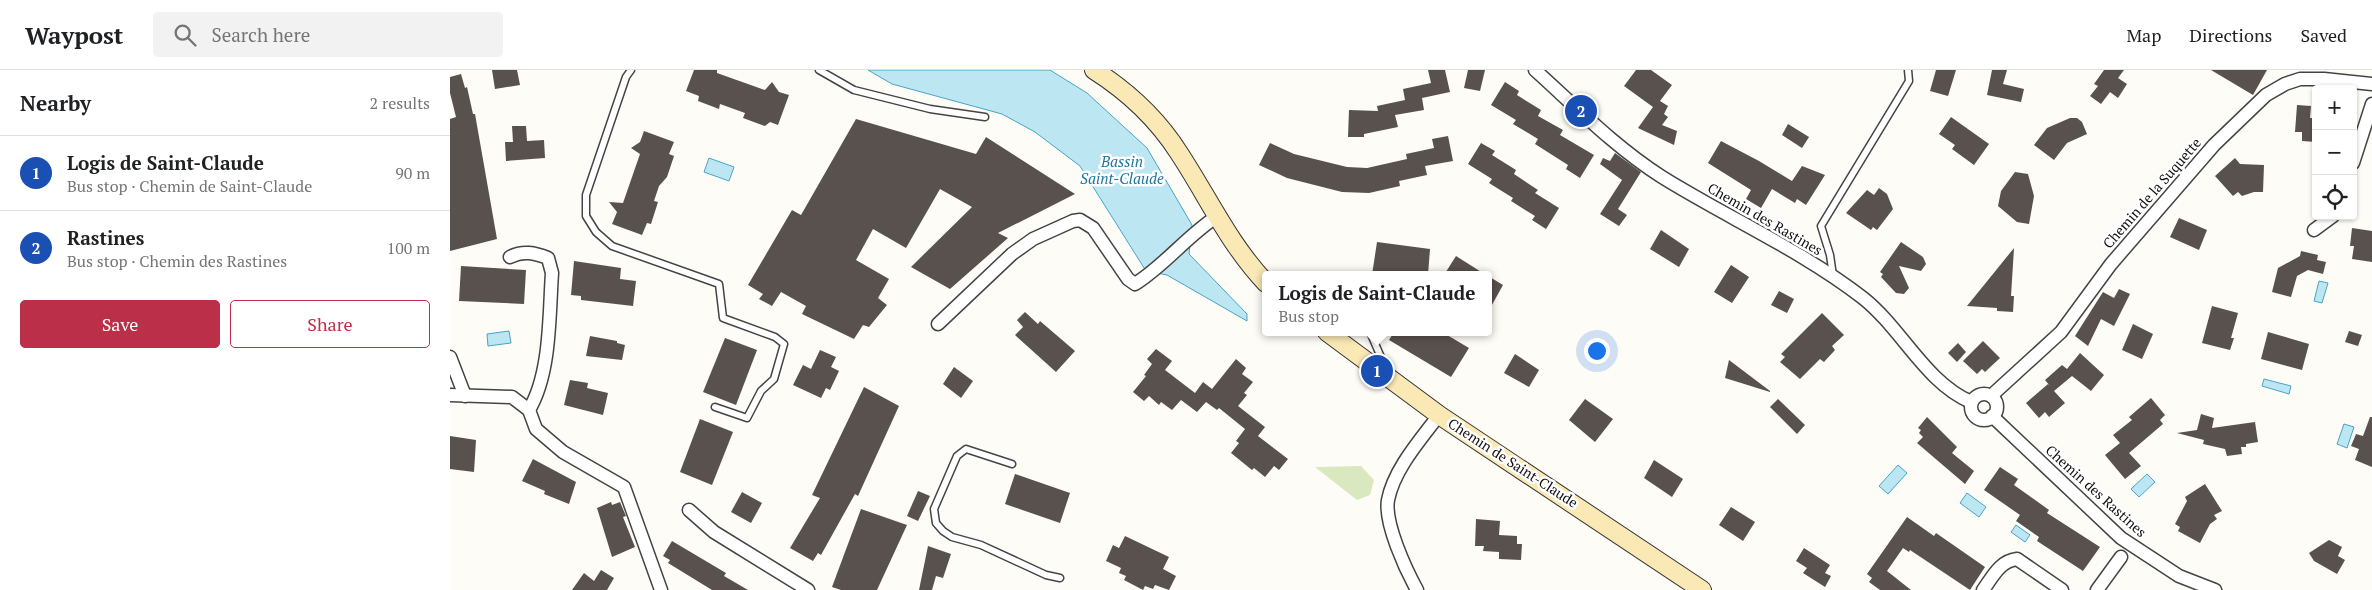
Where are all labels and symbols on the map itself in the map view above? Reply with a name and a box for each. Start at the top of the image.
pin: 2 [1565,92,1597,130]
street label: Chemin de la Suquette [2098,133,2205,252]
water label: Bassin Saint-Claude [1080,151,1164,188]
street label: Chemin des Rastines [1704,178,1826,259]
your location [1584,338,1610,364]
pin: 1 [1361,352,1393,390]
street label: Chemin de Saint-Claude [1445,413,1582,512]
street label: Chemin des Rastines [2042,440,2151,541]

